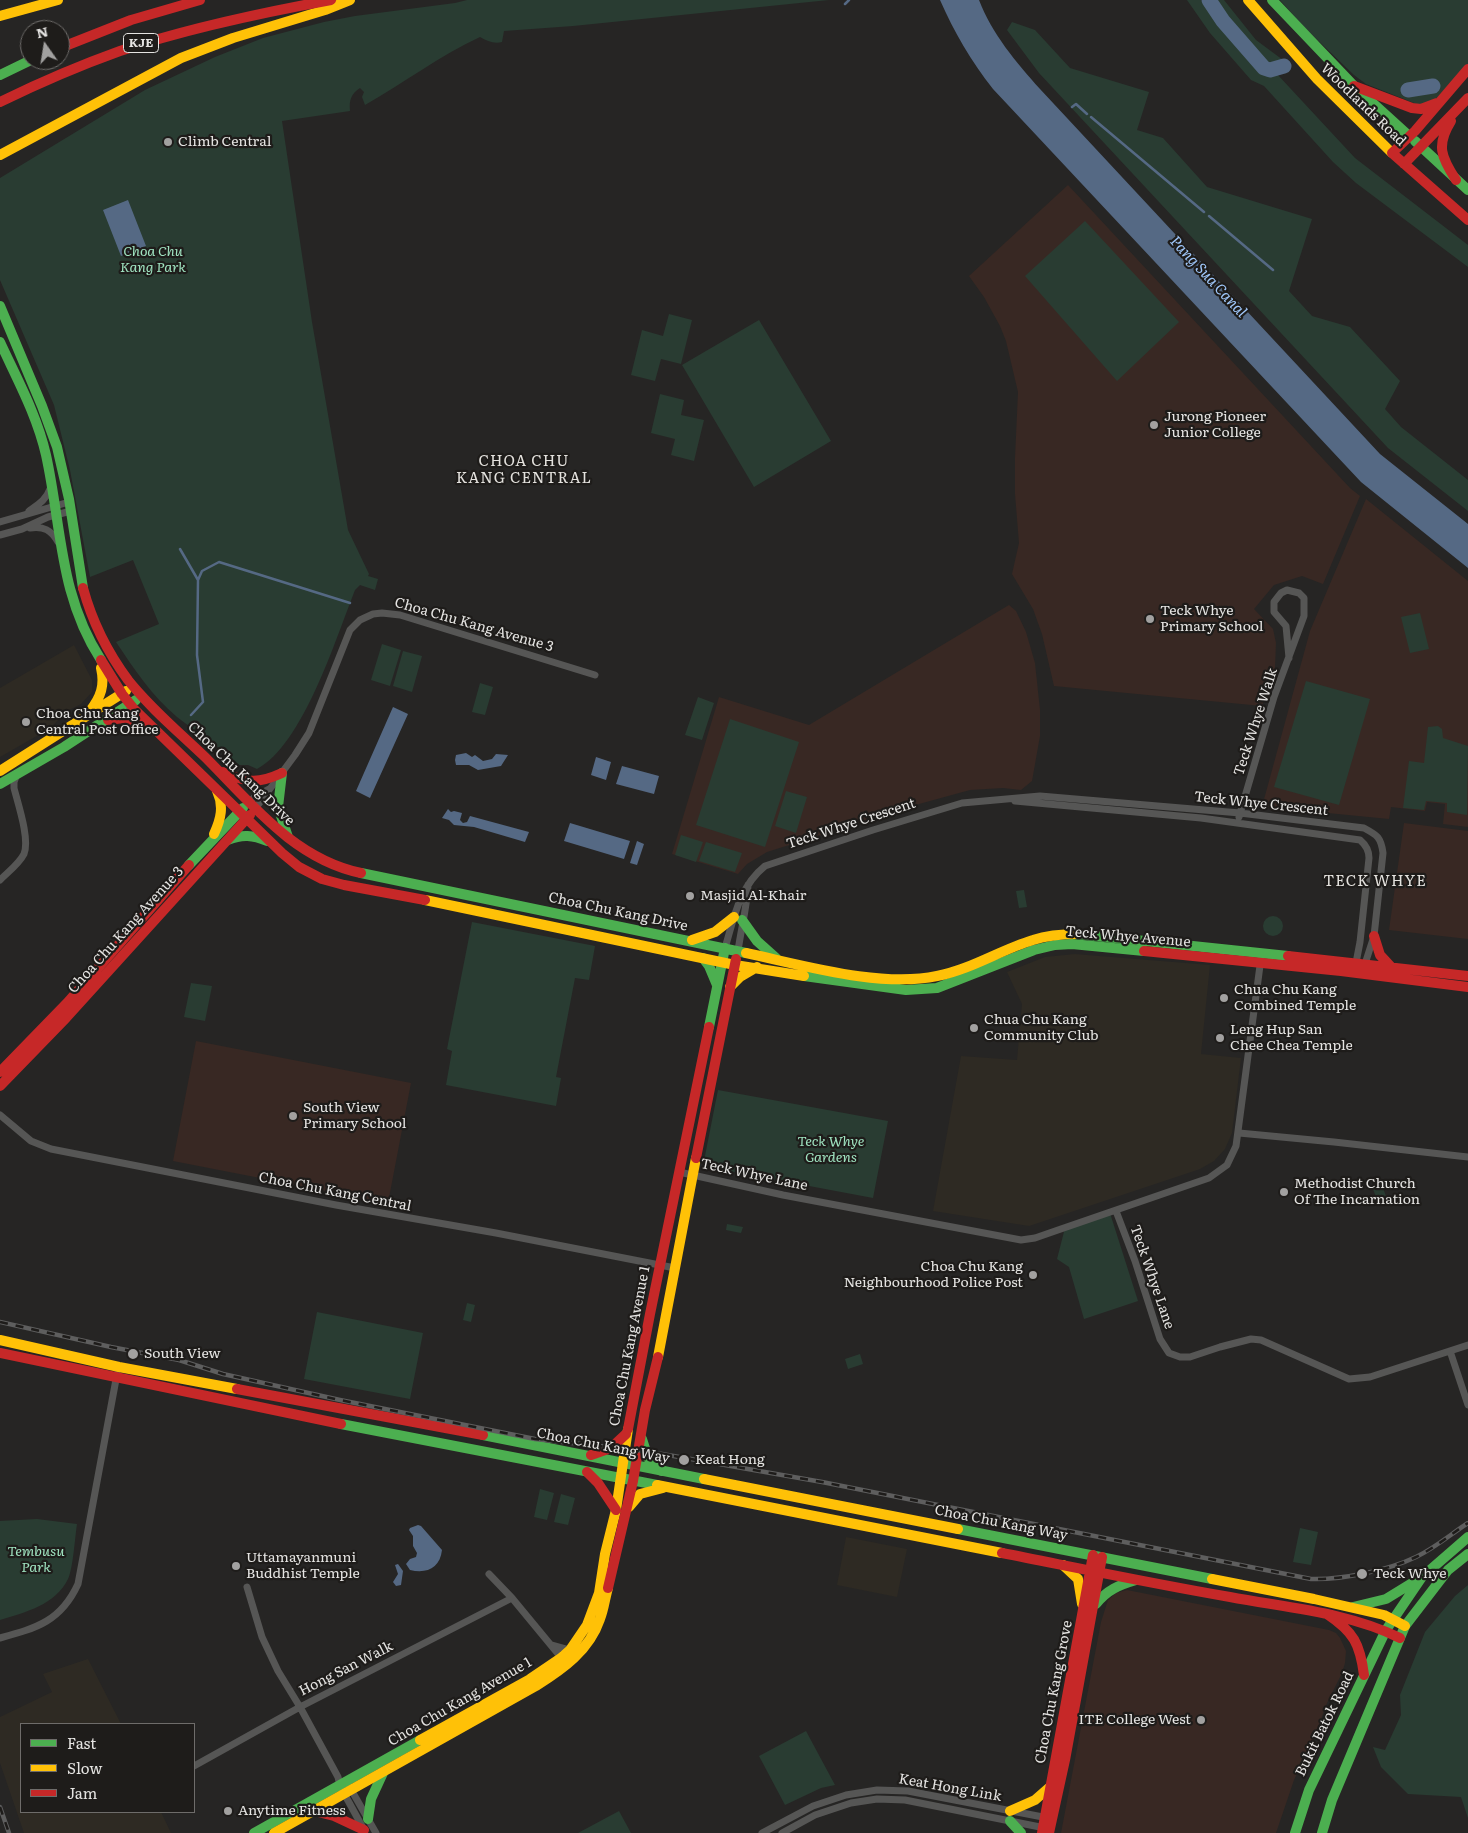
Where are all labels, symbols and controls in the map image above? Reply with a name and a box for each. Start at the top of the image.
north arrow [20,20,70,70]
text: N [34,20,50,42]
road number: KJE [124,34,158,52]
street label: Woodlands Road [1317,60,1409,150]
place label: Climb Central [178,134,271,150]
marker: Climb Central [162,136,174,148]
water label: Pang Sua Canal [1166,233,1250,321]
park label: Choa Chu Kang Park [120,244,186,276]
place label: Jurong Pioneer Junior College [1164,409,1266,442]
marker: Jurong Pioneer Junior College [1148,419,1160,431]
district label: CHOA CHU KANG CENTRAL [454,453,594,488]
street label: Choa Chu Kang Avenue 3 [392,594,556,656]
place label: Teck Whye Primary School [1160,603,1264,636]
marker: Teck Whye Primary School [1144,613,1156,625]
street label: Teck Whye Walk [1231,666,1281,778]
place label: Choa Chu Kang Central Post Office [36,706,159,739]
marker: Choa Chu Kang Central Post Office [20,716,32,728]
street label: Choa Chu Kang Drive [184,719,298,829]
street label: Teck Whye Crescent [1193,789,1329,819]
street label: Teck Whye Crescent [784,795,918,853]
street label: Choa Chu Kang Avenue 3 [65,863,187,997]
district label: TECK WHYE [1322,873,1428,891]
place label: Masjid Al-Khair [700,888,806,904]
street label: Choa Chu Kang Drive [547,889,689,935]
marker: Masjid Al-Khair [684,890,696,902]
street label: Teck Whye Avenue [1065,923,1191,951]
place label: Chua Chu Kang Combined Temple [1234,982,1356,1014]
marker: Chua Chu Kang Combined Temple [1218,992,1230,1004]
place label: Chua Chu Kang Community Club [984,1012,1099,1044]
marker: Chua Chu Kang Community Club [968,1022,980,1034]
place label: Leng Hup San Chee Chea Temple [1230,1022,1353,1054]
marker: Leng Hup San Chee Chea Temple [1214,1032,1226,1044]
place label: South View Primary School [303,1100,407,1132]
marker: South View Primary School [287,1110,299,1122]
park label: Teck Whye Gardens [797,1134,865,1166]
street label: Teck Whye Lane [699,1155,809,1195]
street label: Choa Chu Kang Central [257,1169,413,1215]
place label: Methodist Church Of The Incarnation [1294,1176,1420,1208]
marker: Methodist Church Of The Incarnation [1278,1186,1290,1198]
street label: Teck Whye Lane [1126,1223,1178,1331]
place label: Choa Chu Kang Neighbourhood Police Post [844,1259,1023,1292]
street label: Choa Chu Kang Avenue 1 [606,1264,654,1428]
marker: Choa Chu Kang Neighbourhood Police Post [1027,1269,1039,1281]
place label: South View [144,1346,221,1362]
marker: South View [126,1347,140,1361]
street label: Choa Chu Kang Way [535,1425,671,1467]
place label: Keat Hong [695,1452,765,1468]
marker: Keat Hong [677,1453,691,1467]
street label: Choa Chu Kang Way [933,1502,1069,1544]
park label: Tembusu Park [7,1544,65,1576]
place label: Uttamayanmuni Buddhist Temple [246,1550,360,1582]
marker: Uttamayanmuni Buddhist Temple [230,1560,242,1572]
place label: Teck Whye [1373,1566,1447,1582]
marker: Teck Whye [1355,1567,1369,1581]
street label: Choa Chu Kang Grove [1032,1619,1076,1765]
street label: Hong San Walk [296,1638,396,1700]
street label: Choa Chu Kang Avenue 1 [385,1654,535,1750]
street label: Bukit Batok Road [1292,1669,1358,1779]
place label: ITE College West [1078,1712,1191,1728]
marker: ITE College West [1195,1714,1207,1726]
legend [20,1723,195,1813]
text: Fast [67,1731,96,1754]
text: Slow [67,1756,102,1779]
street label: Keat Hong Link [897,1771,1003,1805]
text: Jam [67,1781,97,1804]
place label: Anytime Fitness [238,1803,346,1819]
marker: Anytime Fitness [222,1805,234,1817]

